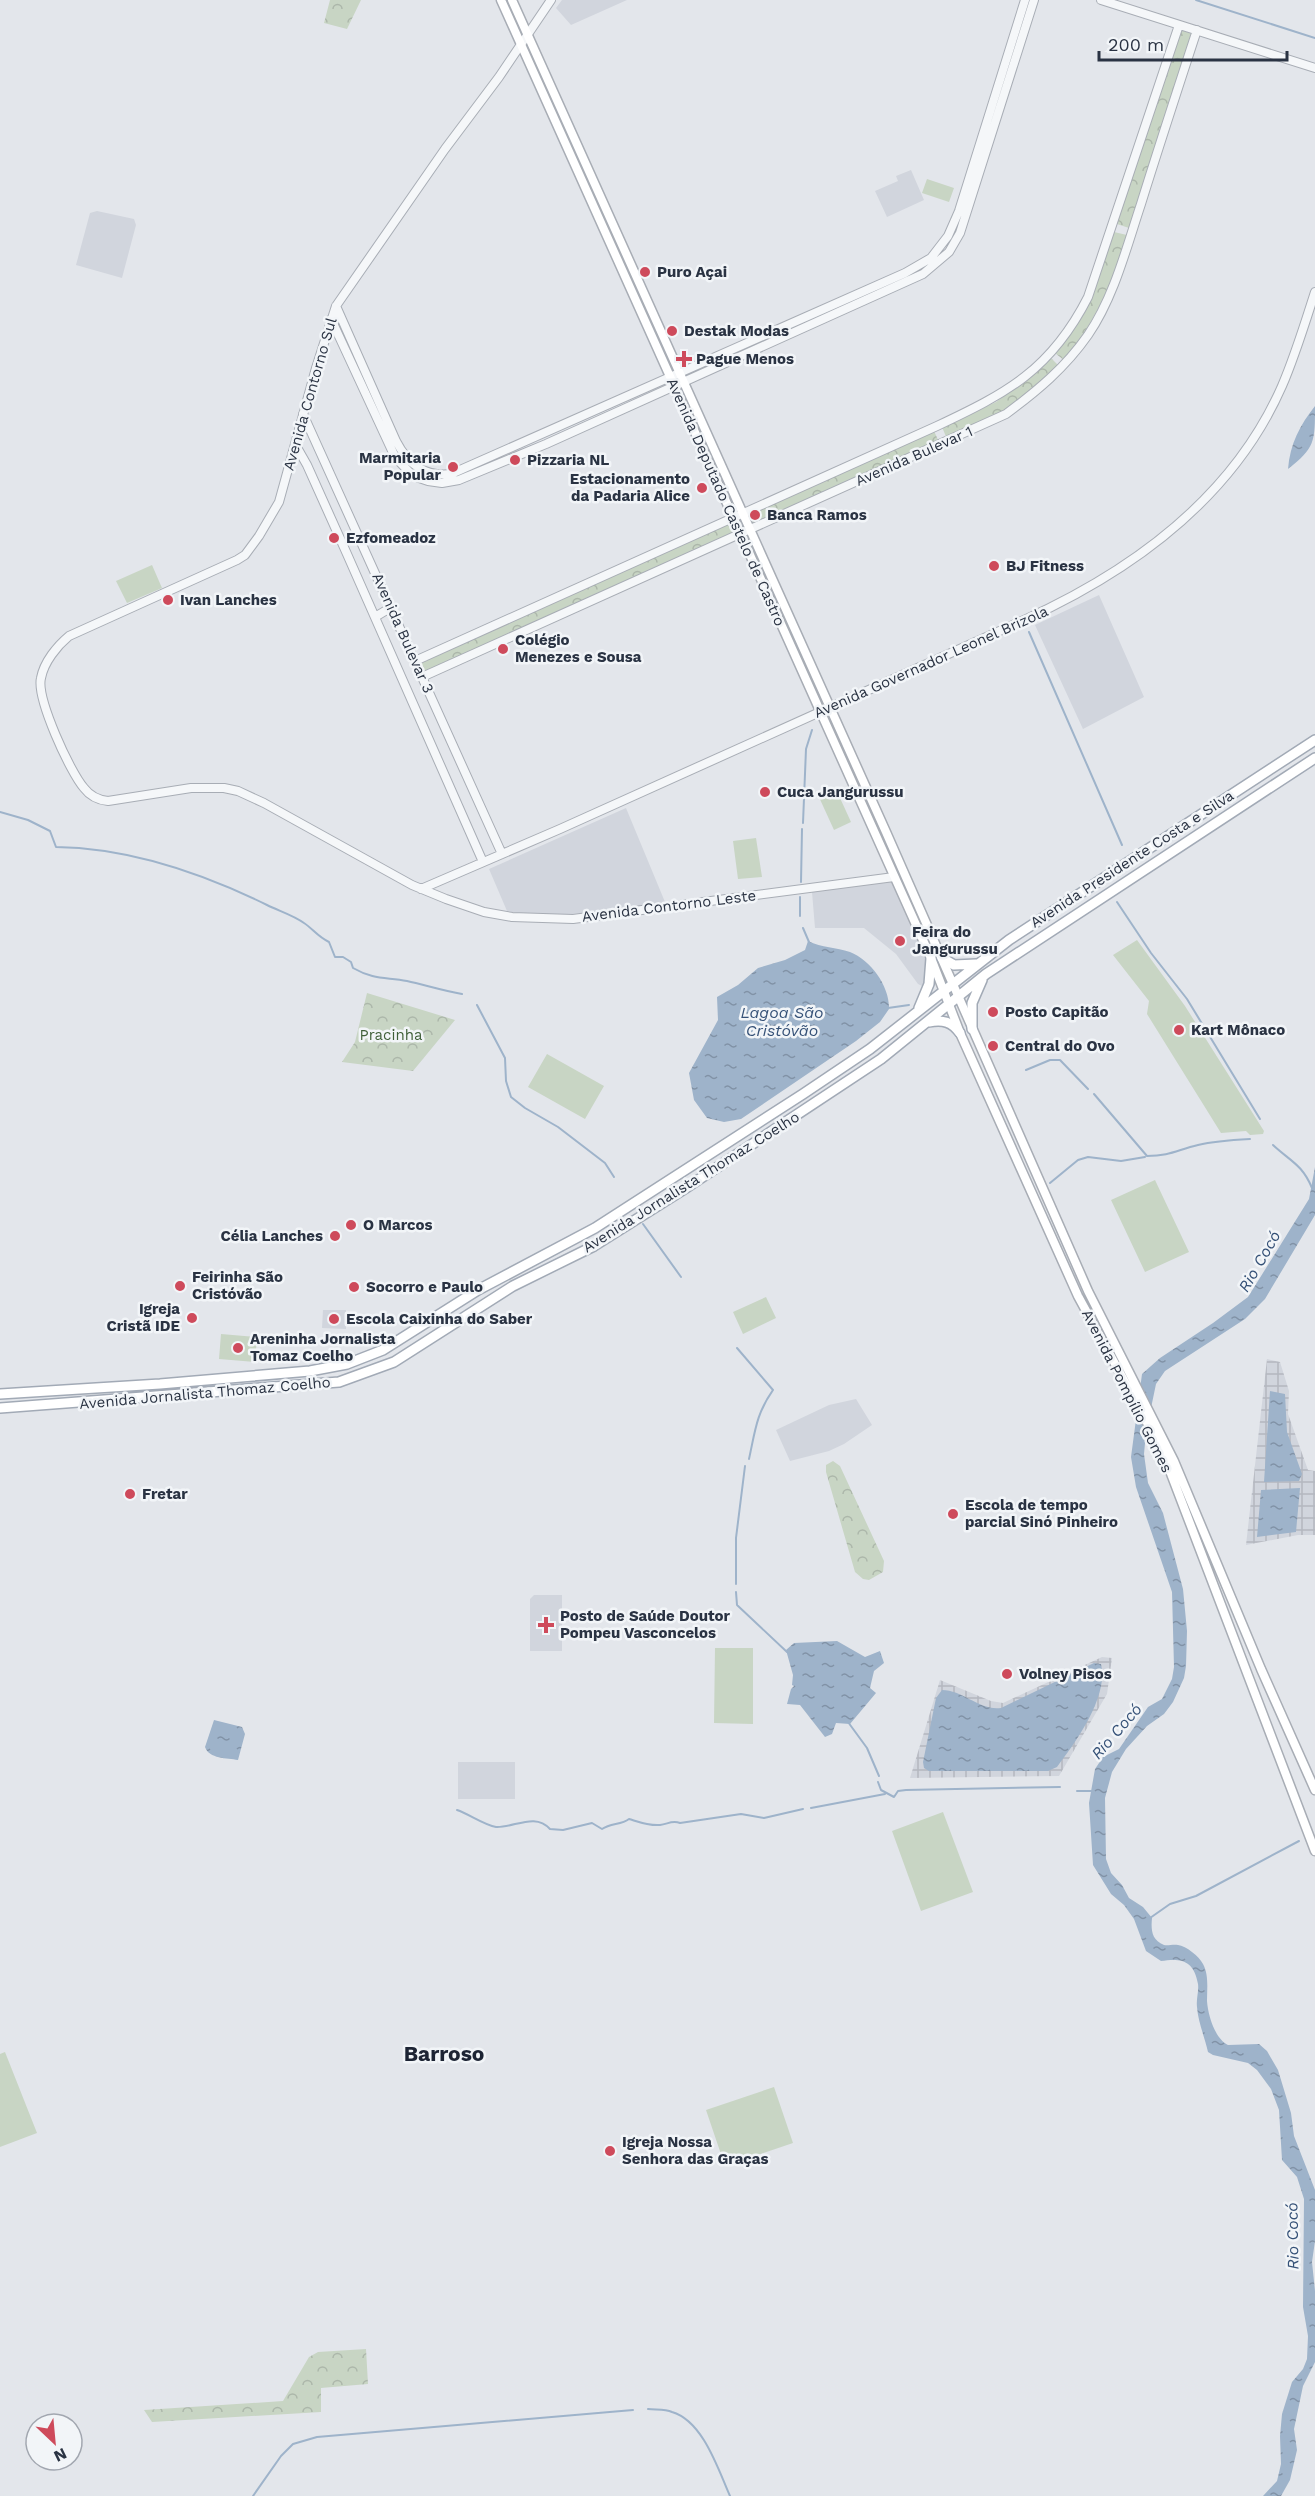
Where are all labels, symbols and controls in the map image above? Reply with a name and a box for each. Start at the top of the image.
scale bar [1099,24,1286,62]
text: 200 m [1108,34,1164,55]
place label: Puro Açai [657,263,727,281]
marker: Puro Açai [638,265,652,279]
street label: Avenida Contorno Sul [280,315,341,473]
place label: Destak Modas [684,322,789,340]
marker: Destak Modas [665,324,679,338]
place label: Pague Menos [696,350,794,368]
marker: Pague Menos [677,352,691,366]
street label: Avenida Deputado Castelo de Castro [663,375,789,629]
street label: Avenida Bulevar 1 [853,422,975,490]
place label: Marmitaria Popular [359,449,442,484]
place label: Pizzaria NL [527,451,609,469]
marker: Pizzaria NL [508,453,522,467]
marker: Marmitaria Popular [446,460,460,474]
place label: Estacionamento da Padaria Alice [570,470,690,505]
marker: Estacionamento da Padaria Alice [695,481,709,495]
place label: Banca Ramos [767,506,867,524]
marker: Banca Ramos [748,508,762,522]
place label: Ezfomeadoz [346,529,436,547]
marker: Ezfomeadoz [327,531,341,545]
place label: BJ Fitness [1006,557,1084,575]
marker: BJ Fitness [987,559,1001,573]
street label: Avenida Bulevar 3 [368,570,438,696]
place label: Ivan Lanches [180,591,277,609]
marker: Ivan Lanches [161,593,175,607]
street label: Avenida Governador Leonel Brizola [811,602,1051,722]
place label: Colégio Menezes e Sousa [515,631,642,666]
marker: Colégio Menezes e Sousa [496,642,510,656]
place label: Cuca Jangurussu [777,783,903,801]
marker: Cuca Jangurussu [758,785,772,799]
street label: Avenida Presidente Costa e Silva [1027,786,1238,932]
street label: Avenida Contorno Leste [581,886,757,926]
place label: Feira do Jangurussu [912,923,998,958]
marker: Feira do Jangurussu [893,934,907,948]
water label: Lagoa São Cristóvão [740,1003,824,1040]
place label: Posto Capitão [1005,1003,1109,1021]
marker: Posto Capitão [986,1005,1000,1019]
place label: Kart Mônaco [1191,1021,1285,1039]
marker: Kart Mônaco [1172,1023,1186,1037]
park label: Pracinha [359,1026,423,1044]
place label: Central do Ovo [1005,1037,1115,1055]
marker: Central do Ovo [986,1039,1000,1053]
street label: Avenida Jornalista Thomaz Coelho [579,1108,803,1256]
place label: O Marcos [363,1216,432,1234]
marker: O Marcos [344,1218,358,1232]
place label: Célia Lanches [220,1227,323,1245]
water label: Rio Cocó [1234,1227,1285,1295]
marker: Célia Lanches [328,1229,342,1243]
place label: Feirinha São Cristóvão [192,1268,283,1303]
place label: Socorro e Paulo [366,1278,483,1296]
marker: Feirinha São Cristóvão [173,1279,187,1293]
marker: Socorro e Paulo [347,1280,361,1294]
place label: Igreja Cristã IDE [106,1300,180,1335]
street label: Avenida Pompílio Gomes [1078,1306,1176,1476]
place label: Escola Caixinha do Saber [346,1310,533,1328]
marker: Igreja Cristã IDE [185,1311,199,1325]
marker: Escola Caixinha do Saber [327,1312,341,1326]
place label: Areninha Jornalista Tomaz Coelho [250,1330,396,1365]
marker: Areninha Jornalista Tomaz Coelho [231,1341,245,1355]
street label: Avenida Jornalista Thomaz Coelho [79,1373,331,1413]
place label: Fretar [142,1485,188,1503]
marker: Fretar [123,1487,137,1501]
place label: Escola de tempo parcial Sinó Pinheiro [965,1496,1118,1531]
marker: Escola de tempo parcial Sinó Pinheiro [946,1507,960,1521]
place label: Posto de Saúde Doutor Pompeu Vasconcelos [560,1607,731,1642]
marker: Posto de Saúde Doutor Pompeu Vasconcelos [537,1616,555,1634]
place label: Volney Pisos [1019,1665,1112,1683]
marker: Volney Pisos [1000,1667,1014,1681]
water label: Rio Cocó [1087,1700,1146,1763]
district label: Barroso [404,2041,484,2066]
place label: Igreja Nossa Senhora das Graças [622,2133,769,2168]
marker: Igreja Nossa Senhora das Graças [603,2144,617,2158]
water label: Rio Cocó [1282,2202,1303,2270]
north arrow [24,2412,84,2472]
text: N [51,2444,70,2466]

